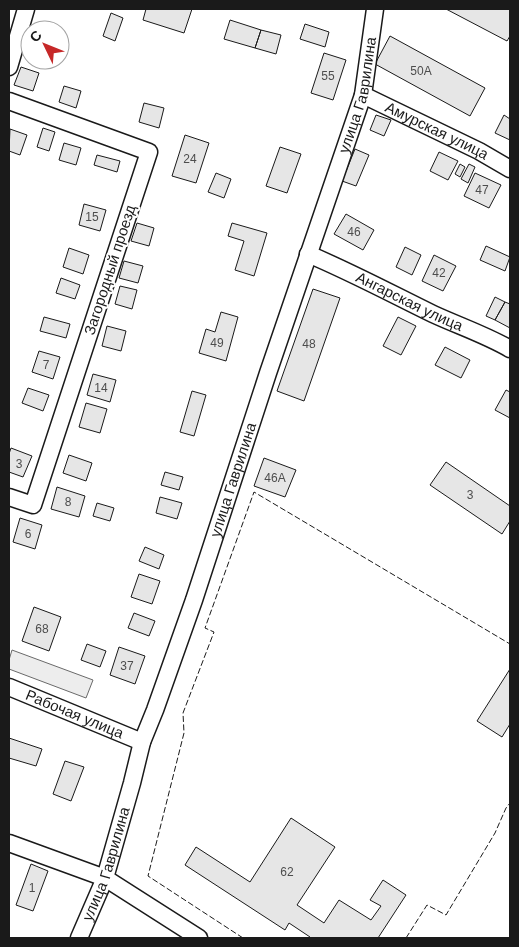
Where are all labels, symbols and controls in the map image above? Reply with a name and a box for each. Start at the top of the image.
north arrow [20,20,70,70]
text: С [26,27,45,45]
street label: улица Гаврилина [335,35,379,155]
house number: 50А [410,64,432,78]
house number: 55 [321,69,335,83]
street label: Амурская улица [383,98,492,163]
house number: 24 [183,152,197,166]
house number: 47 [475,183,489,197]
street label: Загородный проезд [80,202,139,337]
house number: 15 [85,210,99,224]
house number: 46 [347,225,361,239]
house number: 42 [432,266,446,280]
street label: Ангарская улица [353,268,466,334]
house number: 49 [210,336,224,350]
house number: 48 [302,337,316,351]
house number: 7 [43,358,50,372]
house number: 14 [94,381,108,395]
street label: улица Гаврилина [206,420,260,539]
house number: 3 [16,457,23,471]
house number: 46А [264,471,286,485]
house number: 3 [467,488,474,502]
house number: 8 [65,495,72,509]
house number: 6 [25,527,32,541]
house number: 68 [35,622,49,636]
house number: 37 [120,659,134,673]
street label: Рабочая улица [23,686,127,742]
street label: улица Гаврилина [78,804,133,924]
house number: 62 [280,865,294,879]
house number: 1 [29,881,36,895]

